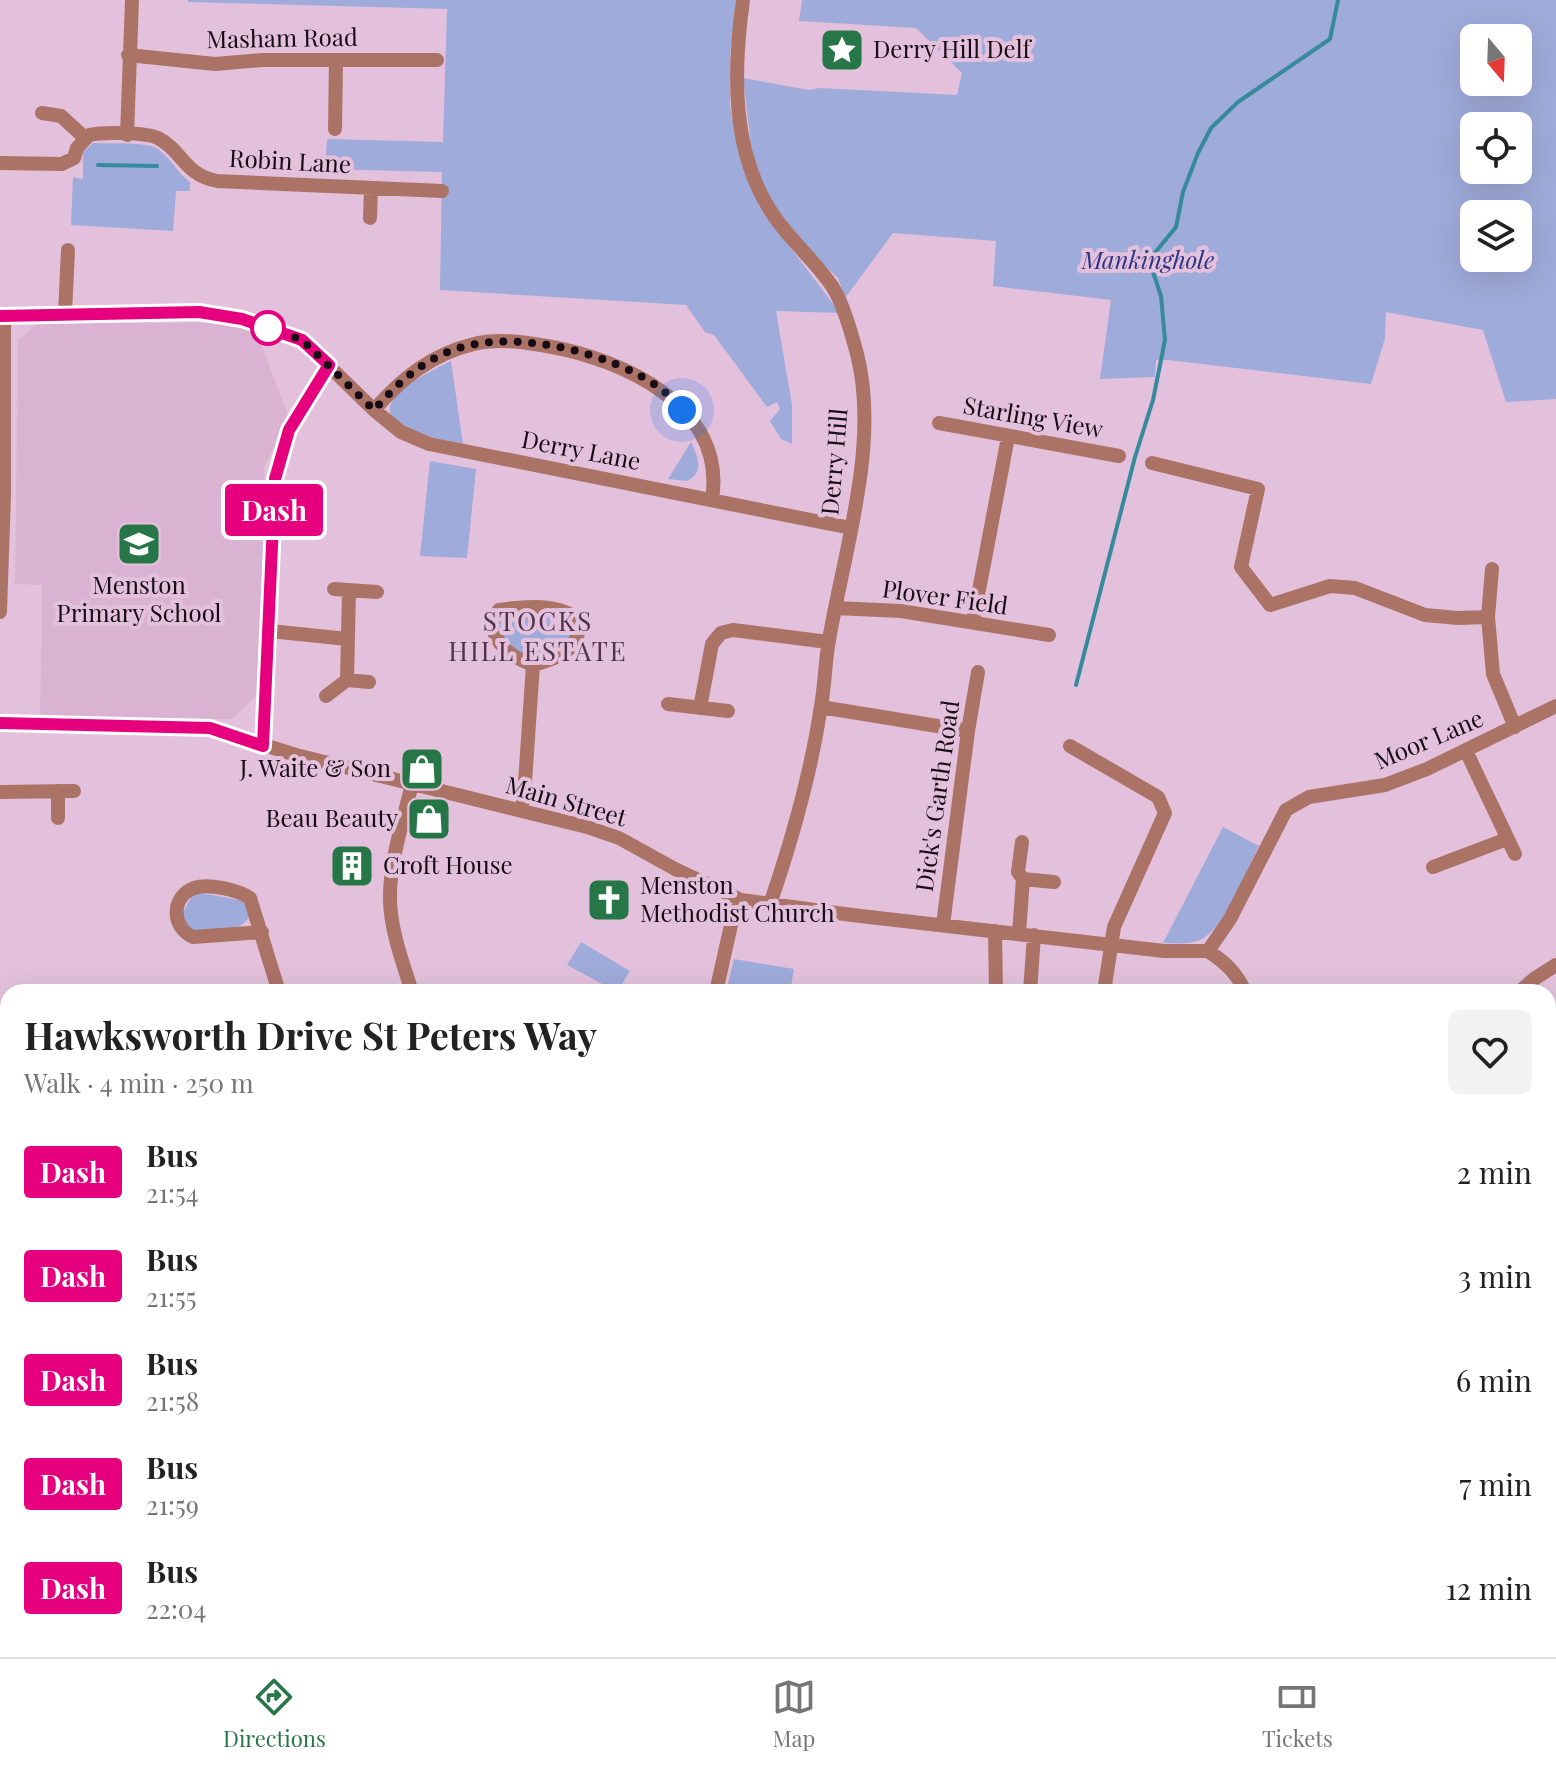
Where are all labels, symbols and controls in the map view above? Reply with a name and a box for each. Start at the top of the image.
street label: Masham Road [206,20,358,54]
north arrow [1460,24,1532,96]
map controls [1460,24,1532,272]
place icon: Derry Hill Delf [818,26,866,74]
place label: Derry Hill Delf [873,32,1033,64]
button: locate [1460,112,1532,184]
street label: Robin Lane [228,141,352,179]
button: layers [1460,200,1532,272]
park label: Mankinghole [1081,243,1214,275]
unlabelled marker [251,311,285,345]
street label: Starling View [961,388,1106,444]
your location [662,390,702,430]
street label: Derry Hill [812,407,854,517]
street label: Derry Lane [519,422,644,476]
line badge: Dash [218,484,330,536]
text: Dash [241,491,307,528]
school or university icon: Menston Primary School [115,520,163,568]
place label: Menston Primary School [57,568,222,628]
street label: Plover Field [880,571,1010,621]
district label: STOCKS HILL ESTATE [448,603,628,668]
street label: Dick's Garth Road [907,698,965,894]
street label: Moor Lane [1369,701,1488,775]
shop icon: J. Waite & Son [398,745,446,793]
place label: J. Waite & Son [239,751,391,783]
street label: Main Street [502,768,631,833]
shop icon: Beau Beauty [405,795,453,843]
place label: Beau Beauty [265,801,398,833]
building icon: Croft House [328,842,376,890]
place label: Croft House [383,848,513,880]
place label: Menston Methodist Church [640,868,835,928]
church icon: Menston Methodist Church [585,876,633,924]
text: Hawksworth Drive St Peters Way [24,1009,597,1060]
button: heart [1448,1010,1532,1094]
text: Walk · 4 min · 250 m [24,1065,254,1100]
text: Bus [146,1135,198,1175]
text: 2 min [1457,1152,1532,1192]
text: Dash [40,1153,106,1190]
text: 21:54 [146,1175,199,1210]
text: Bus [146,1239,198,1279]
text: 3 min [1458,1256,1532,1296]
text: Dash [40,1257,106,1294]
text: 21:55 [146,1279,197,1314]
text: Bus [146,1343,198,1383]
text: 6 min [1456,1360,1532,1400]
text: Dash [40,1361,106,1398]
text: 21:58 [146,1383,199,1418]
text: Bus [146,1447,198,1487]
text: 7 min [1459,1464,1532,1504]
text: Dash [40,1465,106,1502]
text: 21:59 [146,1487,199,1522]
text: Bus [146,1551,198,1591]
text: 12 min [1446,1568,1532,1608]
text: Dash [40,1569,106,1606]
text: 22:04 [146,1591,206,1626]
tab: Directions [223,1675,326,1753]
tab: Map [772,1675,816,1753]
tab: Tickets [1262,1675,1333,1753]

